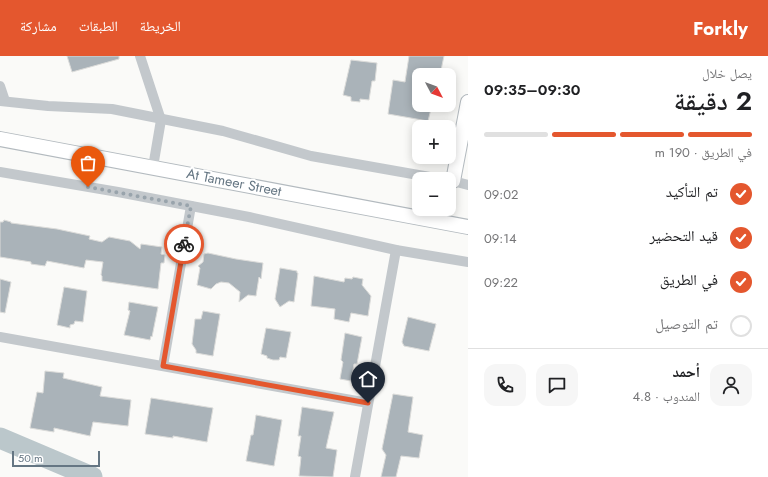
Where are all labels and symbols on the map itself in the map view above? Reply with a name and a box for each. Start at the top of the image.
north arrow [412,68,456,112]
pin [71,146,105,187]
street label: At Tameer Street [185,163,284,201]
courier [164,224,204,264]
pin [351,362,385,403]
scale bar [12,449,100,468]

